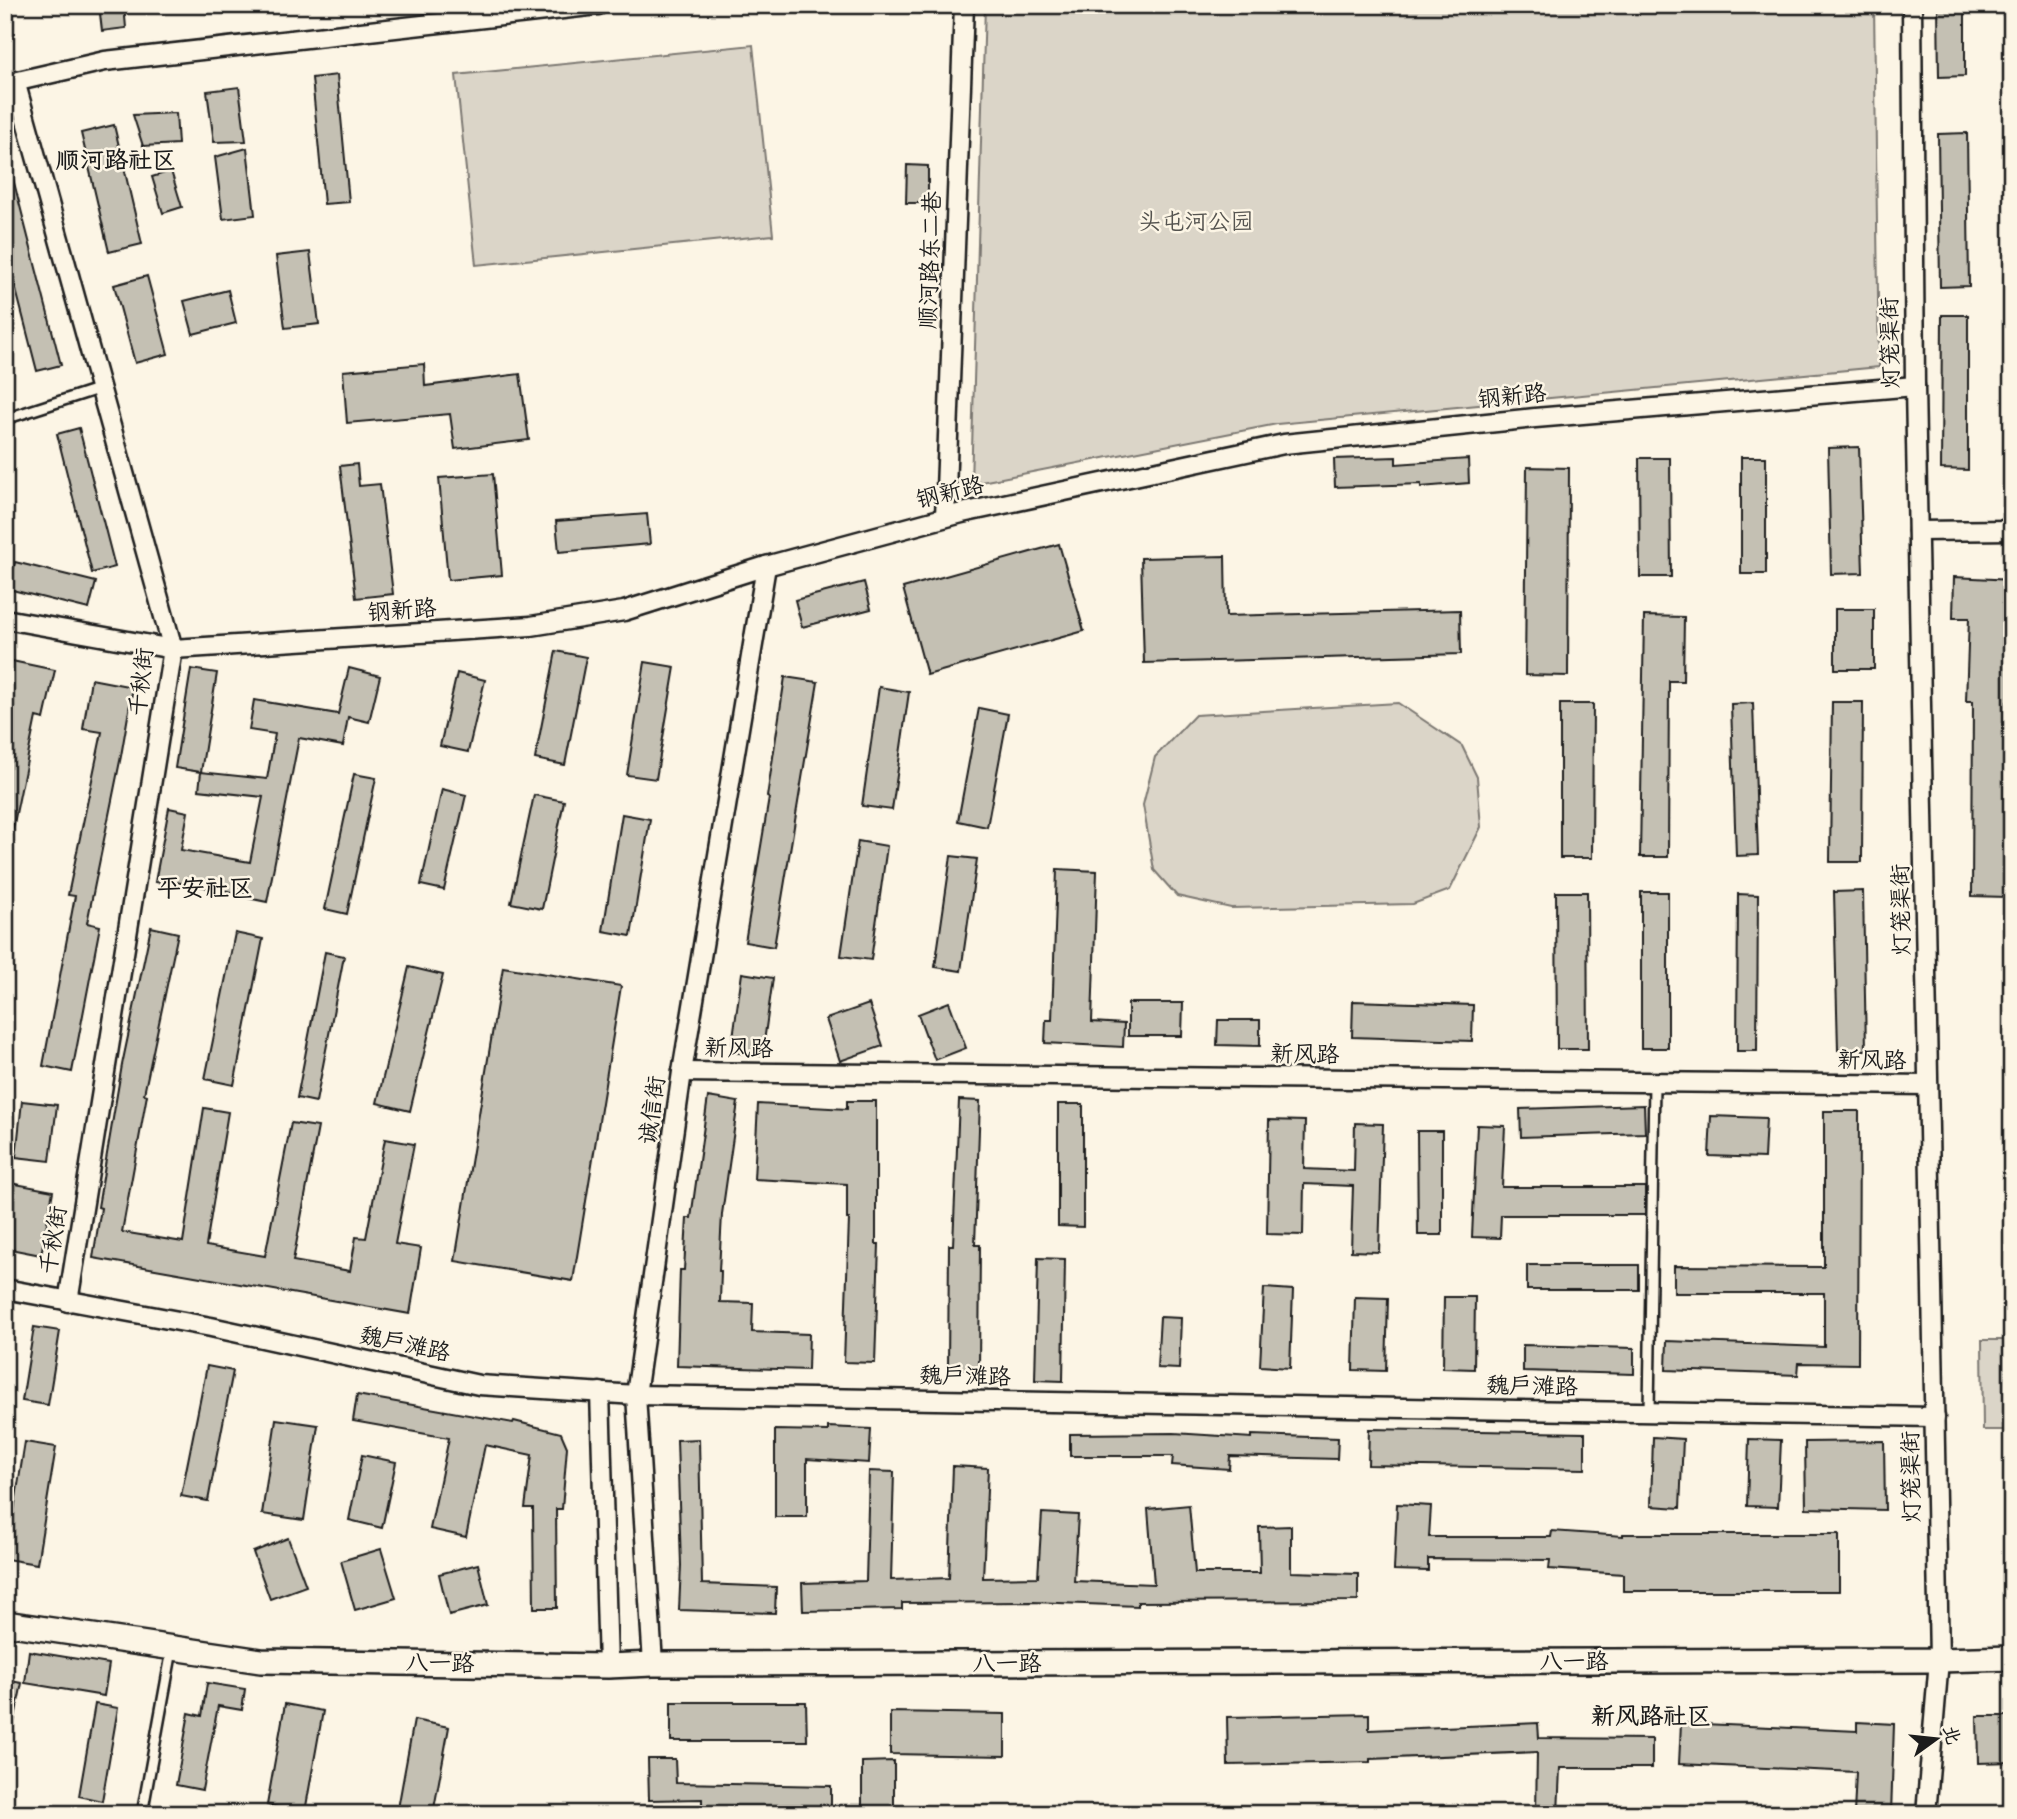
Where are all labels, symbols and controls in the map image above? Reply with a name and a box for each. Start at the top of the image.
district label: 顺河路社区 [56,146,176,175]
street label: 顺河路东二巷 [913,190,947,329]
park label: 头屯河公园 [1139,207,1254,236]
street label: 灯笼渠街 [1875,297,1905,389]
street label: 钢新路 [1476,378,1548,414]
street label: 钢新路 [913,470,987,514]
street label: 钢新路 [367,593,437,627]
street label: 千秋街 [123,646,159,718]
street label: 灯笼渠街 [1886,864,1916,956]
district label: 平安社区 [157,874,253,903]
street label: 新风路 [704,1033,774,1063]
street label: 新风路 [1270,1039,1340,1069]
street label: 新风路 [1837,1045,1907,1075]
street label: 诚信街 [633,1074,671,1146]
street label: 千秋街 [33,1204,73,1276]
street label: 魏户滩路 [357,1320,453,1368]
street label: 魏户滩路 [919,1361,1011,1391]
street label: 魏户滩路 [1486,1371,1578,1401]
street label: 灯笼渠街 [1896,1431,1926,1523]
street label: 八一路 [1540,1647,1609,1676]
street label: 八一路 [405,1648,475,1678]
street label: 八一路 [973,1649,1042,1678]
district label: 新风路社区 [1591,1702,1711,1731]
north arrow [1902,1703,1972,1773]
text: 北 [1937,1723,1966,1747]

